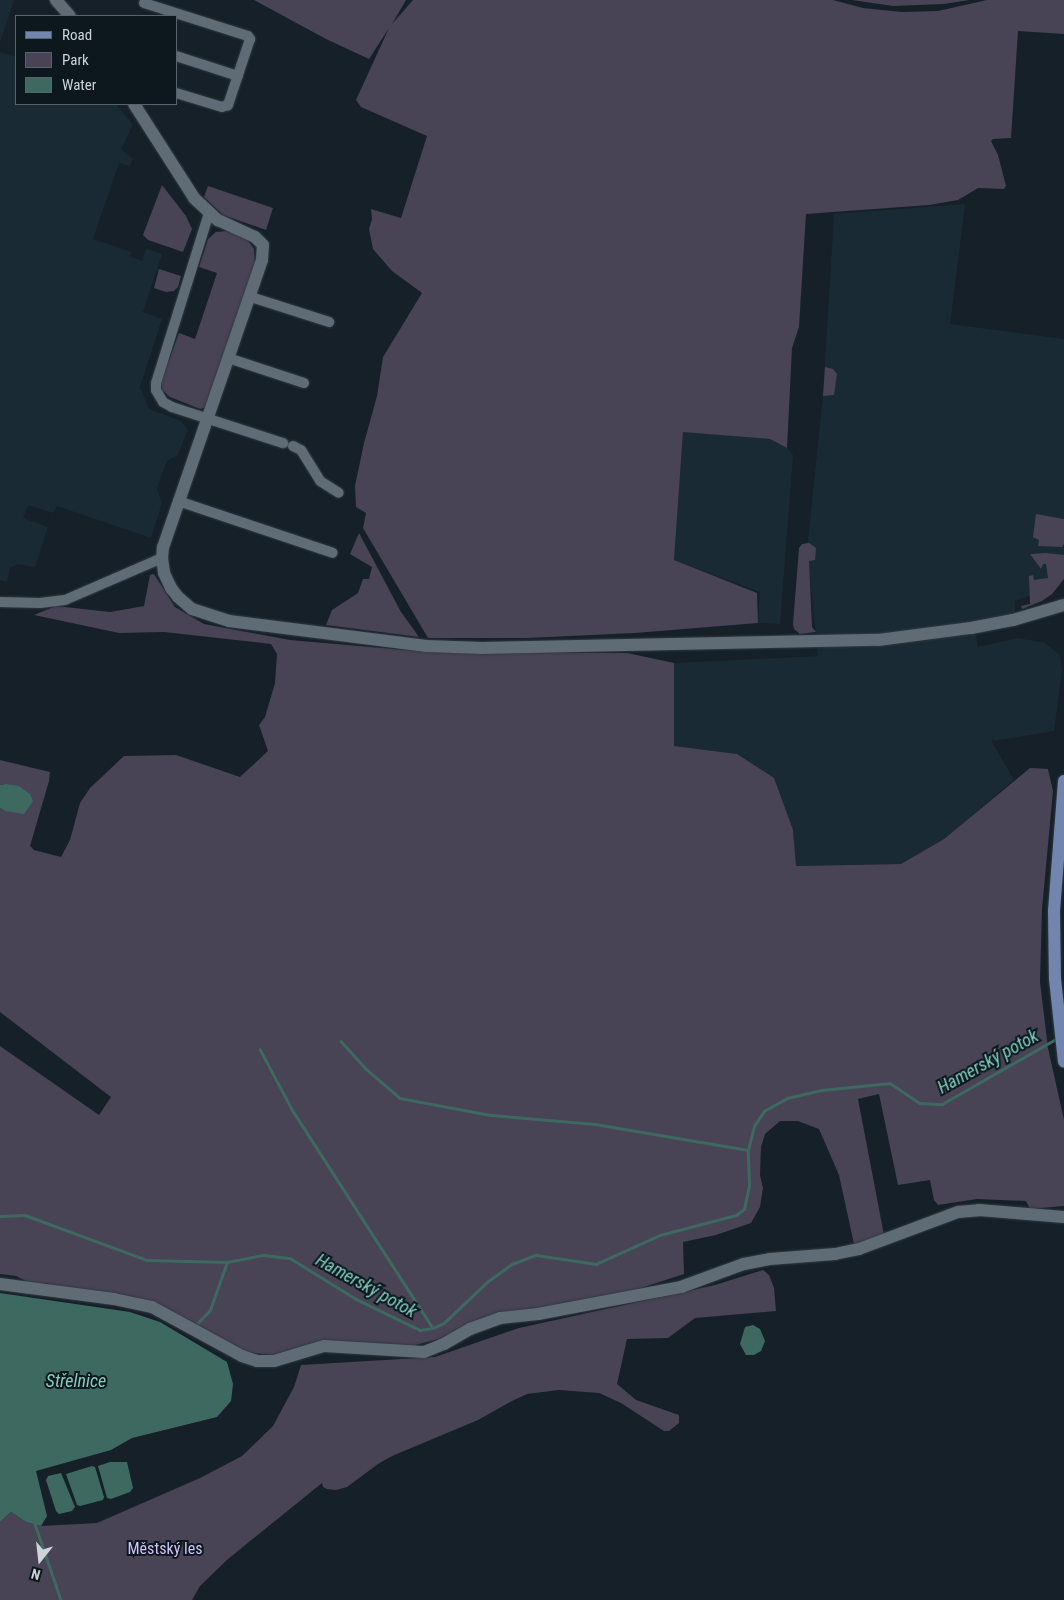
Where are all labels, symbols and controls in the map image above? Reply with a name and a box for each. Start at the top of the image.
legend [15,15,178,105]
text: Road [62,26,92,44]
text: Park [62,51,89,69]
text: Water [62,76,96,94]
water label: Hamerský potok [934,1025,1042,1099]
water label: Hamerský potok [312,1249,420,1323]
water label: Střelnice [46,1370,106,1392]
north arrow [15,1535,65,1585]
park label: Městský les [128,1539,202,1559]
text: N [30,1566,42,1583]

